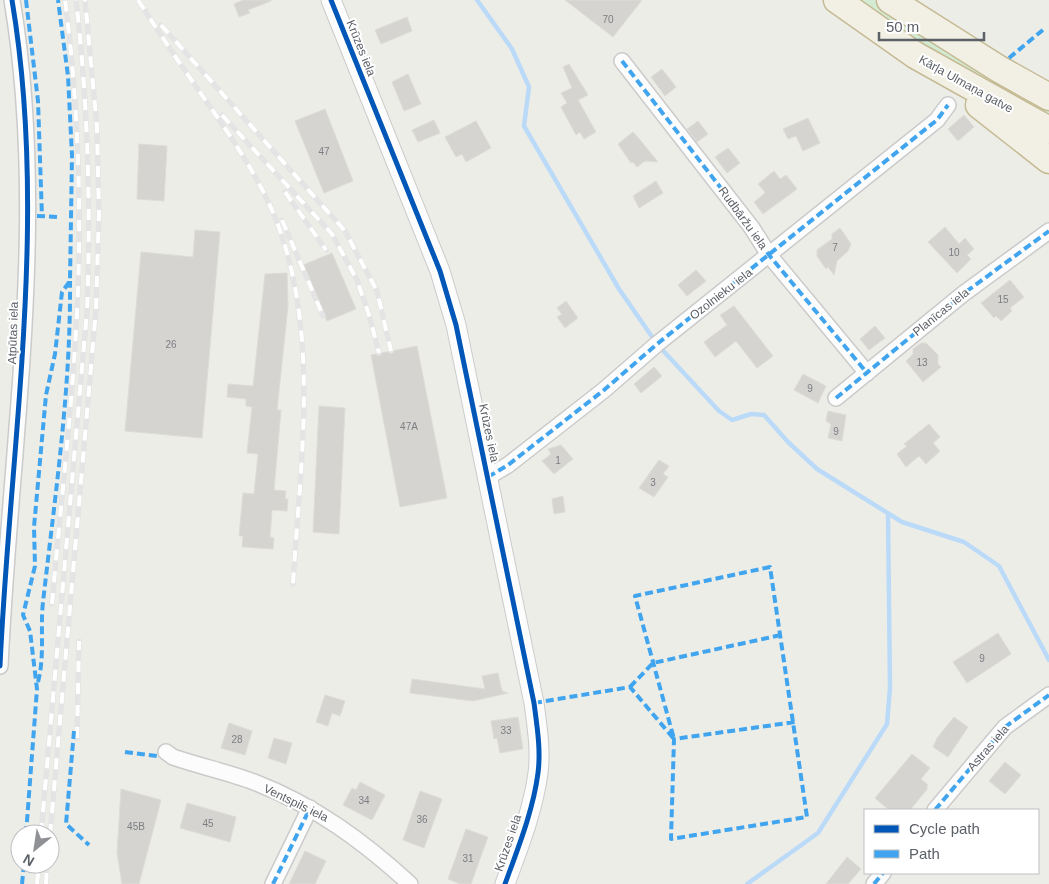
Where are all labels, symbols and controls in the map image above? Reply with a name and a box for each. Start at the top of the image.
scale bar [879,10,984,42]
house number: 70 [602,14,614,25]
street label: Krūzes iela [343,18,379,78]
text: 50 m [886,18,919,35]
street label: Kārļa Ulmaņa gatve [917,52,1016,116]
house number: 47 [318,146,330,157]
street label: Rudbāržu iela [716,184,771,252]
house number: 7 [832,242,838,253]
house number: 10 [948,247,960,258]
street label: Ozolnieku iela [687,265,755,323]
street label: Planīcas iela [910,285,972,339]
house number: 15 [997,294,1009,305]
street label: Atpūtas iela [5,301,21,365]
house number: 26 [165,339,177,350]
house number: 13 [916,357,928,368]
house number: 9 [807,383,813,394]
street label: Krūzes iela [476,403,502,464]
house number: 47A [400,421,418,432]
house number: 9 [833,426,839,437]
house number: 1 [555,455,561,466]
house number: 3 [650,477,656,488]
house number: 9 [979,653,985,664]
street label: Astras iela [964,722,1012,774]
house number: 33 [500,725,512,736]
house number: 28 [231,734,243,745]
street label: Ventspils iela [261,781,331,825]
house number: 34 [358,795,370,806]
legend [864,809,1039,874]
street label: Krūzes iela [492,812,524,873]
house number: 36 [416,814,428,825]
house number: 45 [202,818,214,829]
text: Cycle path [909,820,980,837]
house number: 45B [127,821,145,832]
north arrow [10,824,60,874]
text: Path [909,845,940,862]
text: N [20,851,37,870]
house number: 31 [462,853,474,864]

